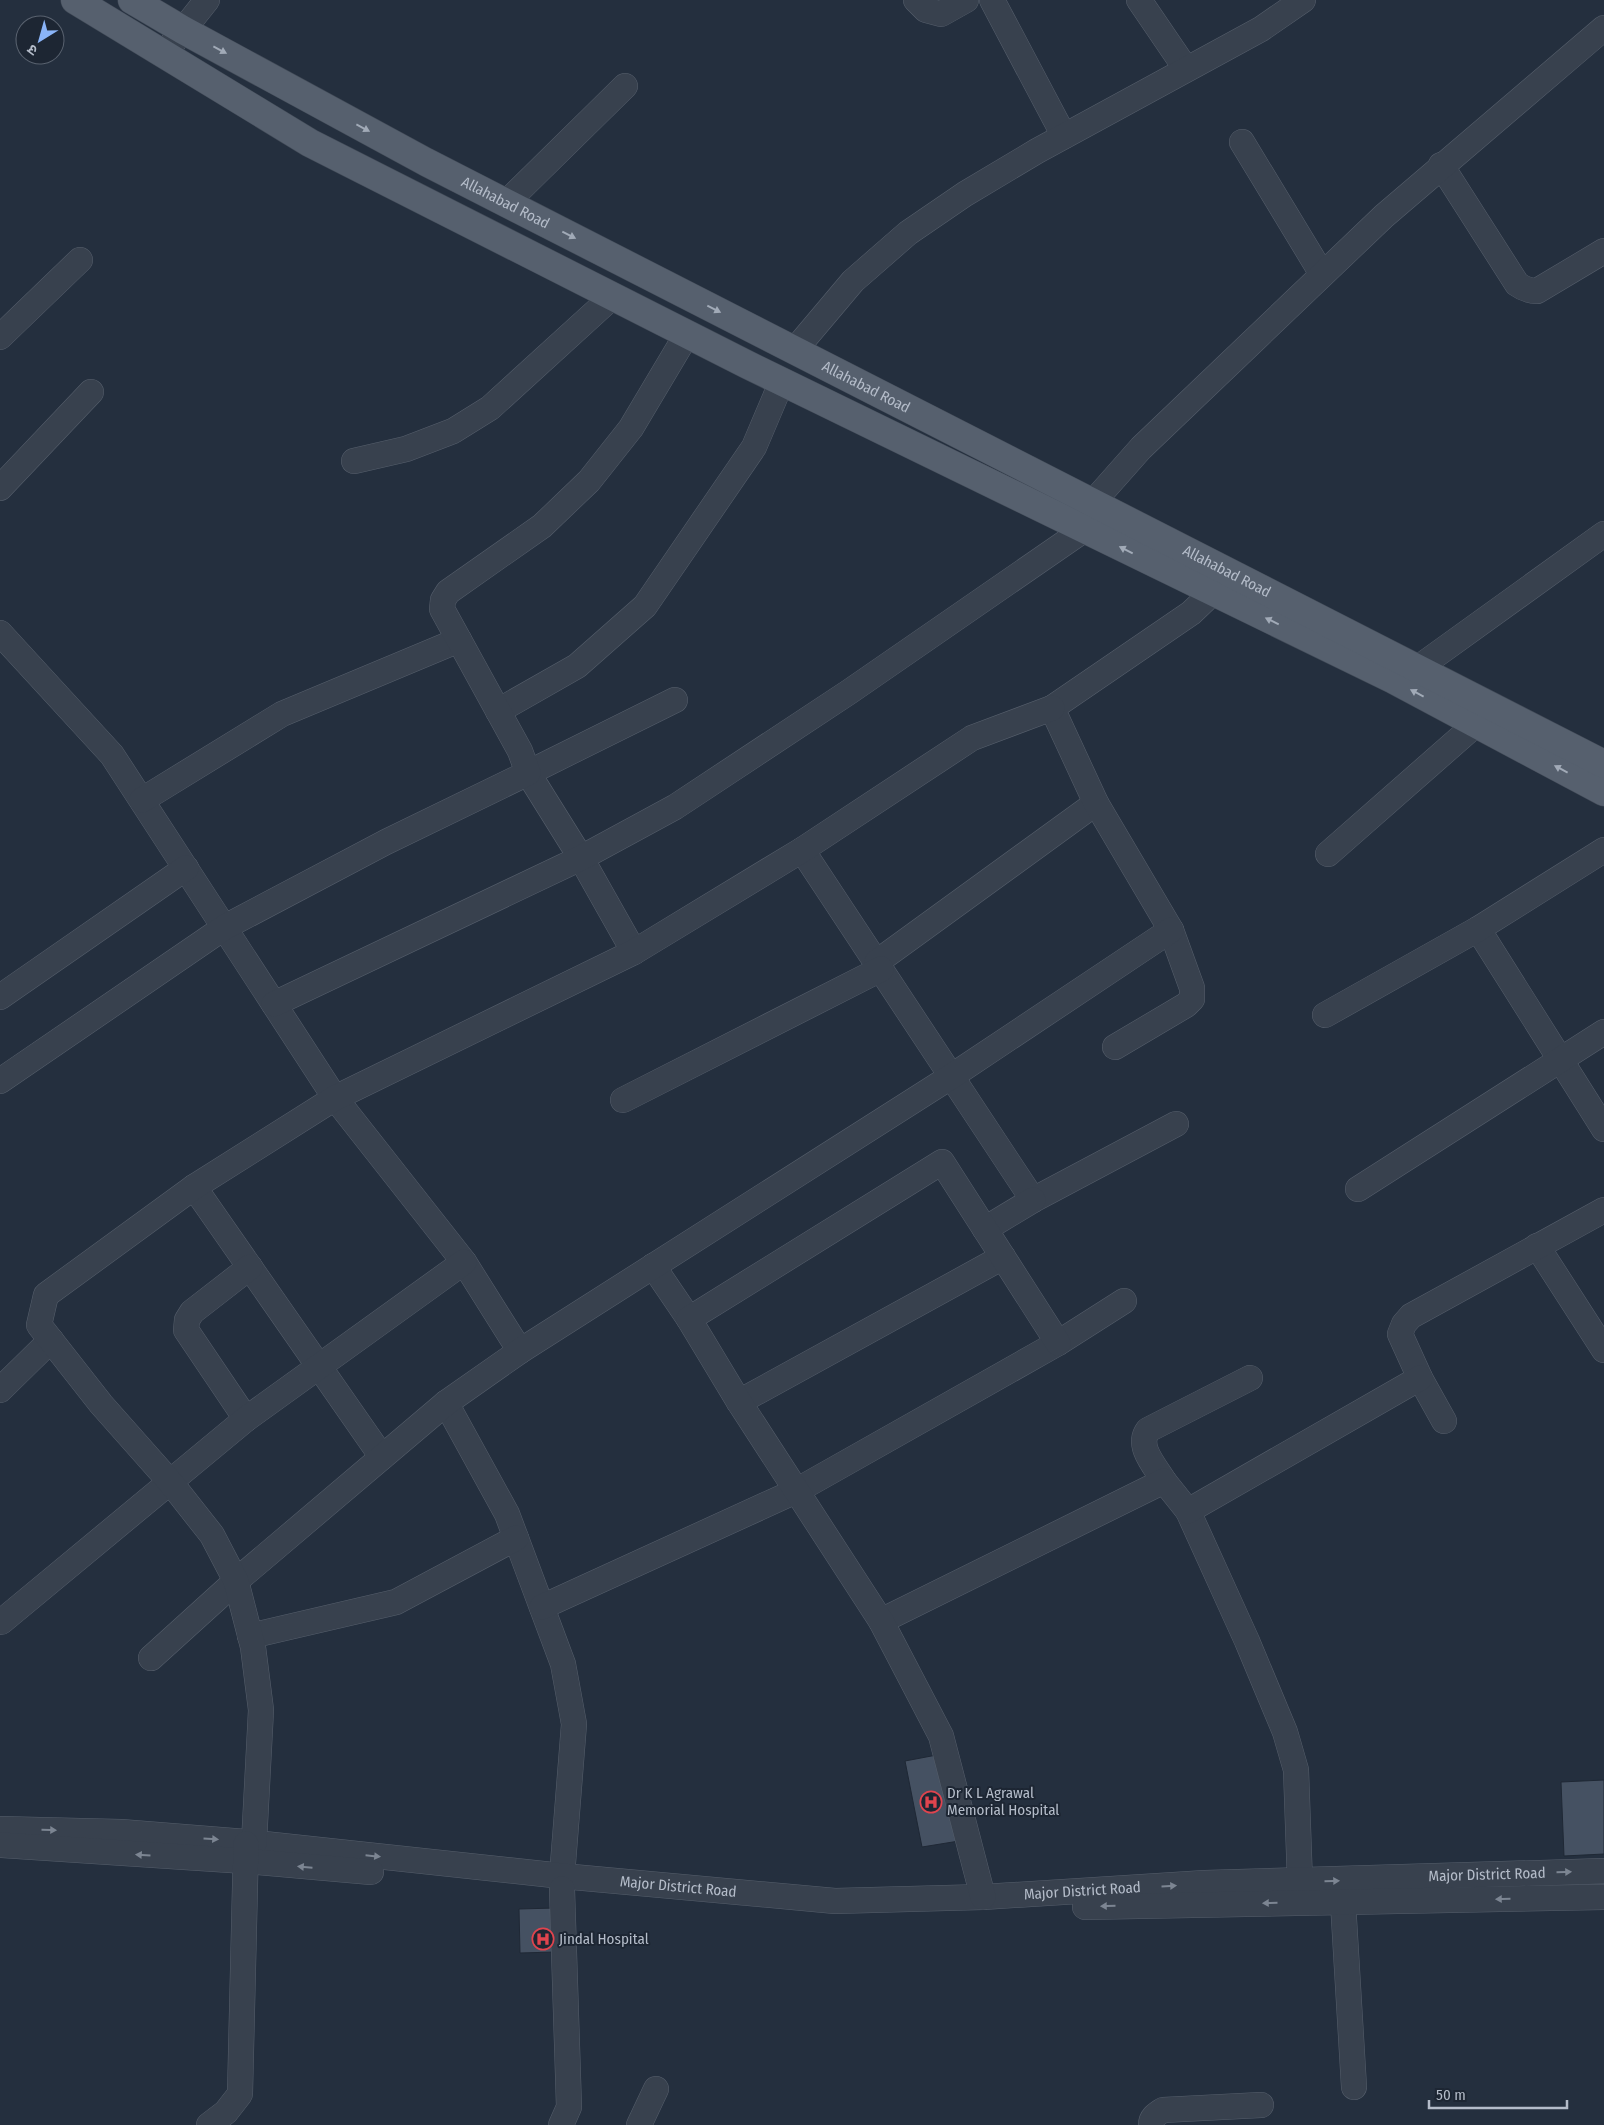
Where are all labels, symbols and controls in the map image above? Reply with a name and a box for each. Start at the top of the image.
north arrow [15,15,65,65]
text: उ [23,40,41,59]
one-way arrow [213,46,227,54]
one-way arrow [356,123,370,132]
street label: Allahabad Road [459,173,552,233]
one-way arrow [562,231,576,239]
one-way arrow [707,305,721,313]
street label: Allahabad Road [819,357,913,417]
street label: Allahabad Road [1180,541,1274,601]
one-way arrow [1119,545,1133,553]
one-way arrow [1264,617,1279,626]
one-way arrow [1410,689,1425,697]
one-way arrow [1554,765,1568,773]
place label: Dr K L Agrawal Memorial Hospital [947,1784,1059,1819]
hospital icon: Dr K L Agrawal Memorial Hospital [919,1790,943,1814]
one-way arrow [41,1827,57,1835]
one-way arrow [203,1836,219,1844]
one-way arrow [134,1850,150,1858]
one-way arrow [365,1852,381,1860]
one-way arrow [296,1862,312,1870]
street label: Major District Road [1428,1864,1546,1885]
one-way arrow [1556,1868,1572,1876]
street label: Major District Road [619,1872,737,1901]
one-way arrow [1324,1876,1340,1884]
street label: Major District Road [1023,1878,1141,1903]
one-way arrow [1162,1881,1178,1889]
one-way arrow [1495,1895,1511,1903]
one-way arrow [1262,1900,1278,1908]
one-way arrow [1100,1903,1116,1911]
hospital icon: Jindal Hospital [531,1927,555,1951]
place label: Jindal Hospital [559,1930,649,1948]
scale bar [1429,2078,1566,2110]
text: 50 m [1436,2086,1466,2104]

